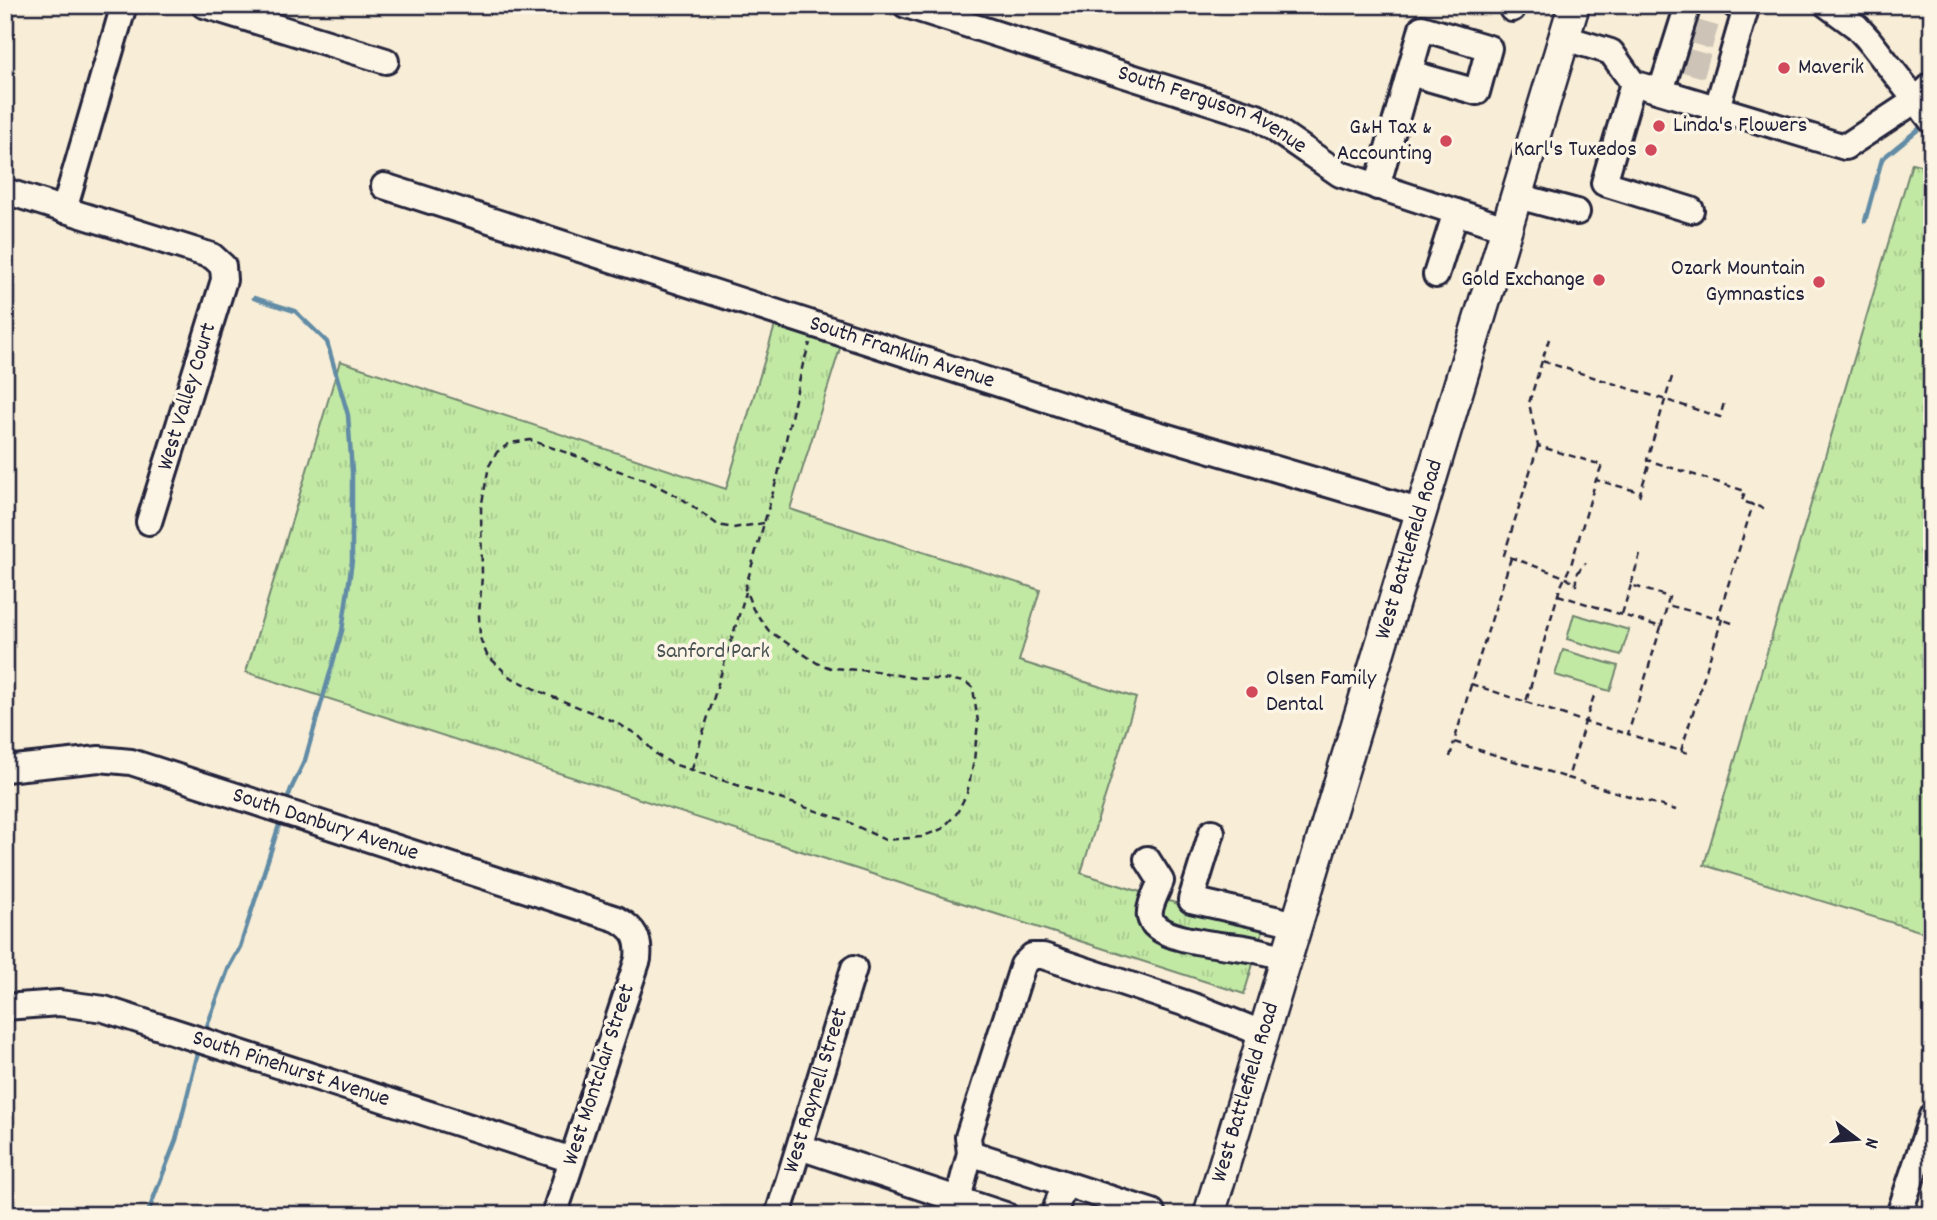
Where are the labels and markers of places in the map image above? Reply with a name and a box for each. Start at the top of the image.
place label: Maverik [1798,52,1864,85]
marker: Maverik [1776,60,1792,76]
place label: Linda's Flowers [1673,110,1807,143]
place label: G&H Tax & Accounting [1337,112,1432,171]
marker: Linda's Flowers [1651,118,1667,134]
marker: G&H Tax & Accounting [1438,133,1454,149]
place label: Karl's Tuxedos [1514,134,1637,167]
marker: Karl's Tuxedos [1643,142,1659,158]
place label: Ozark Mountain Gymnastics [1671,253,1805,312]
place label: Gold Exchange [1461,264,1585,297]
marker: Gold Exchange [1591,272,1607,288]
marker: Ozark Mountain Gymnastics [1811,274,1827,290]
place label: Olsen Family Dental [1266,663,1377,722]
marker: Olsen Family Dental [1244,684,1260,700]

